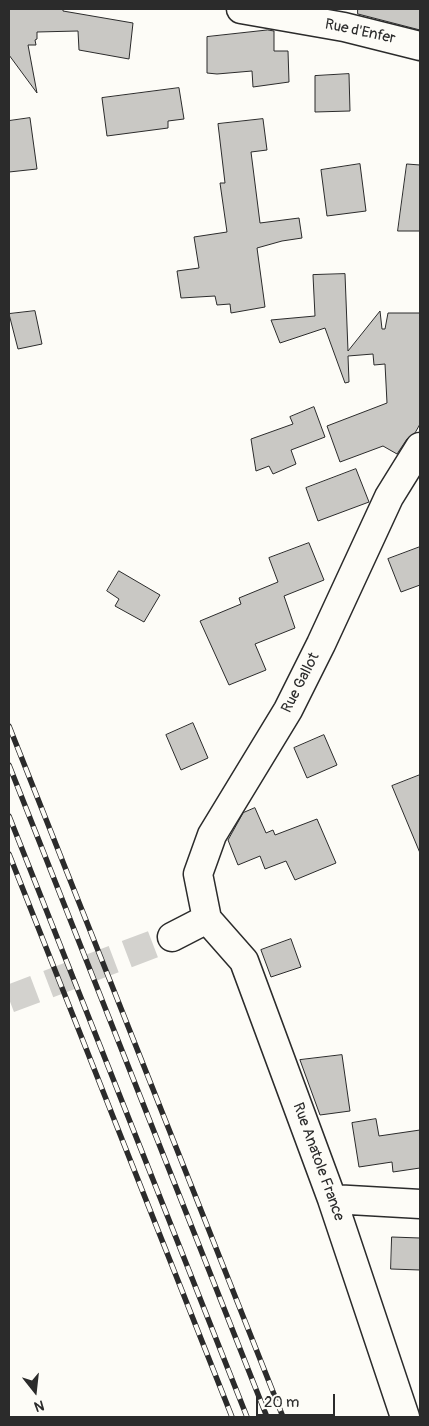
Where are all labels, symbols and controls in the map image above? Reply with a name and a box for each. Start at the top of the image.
street label: Rue d'Enfer [323,16,397,48]
street label: Rue Gallot [278,650,324,716]
street label: Rue Anatole France [288,1100,348,1224]
north arrow [10,1366,60,1416]
scale bar [259,1384,338,1416]
text: 20 m [264,1393,299,1412]
text: N [32,1396,46,1415]

